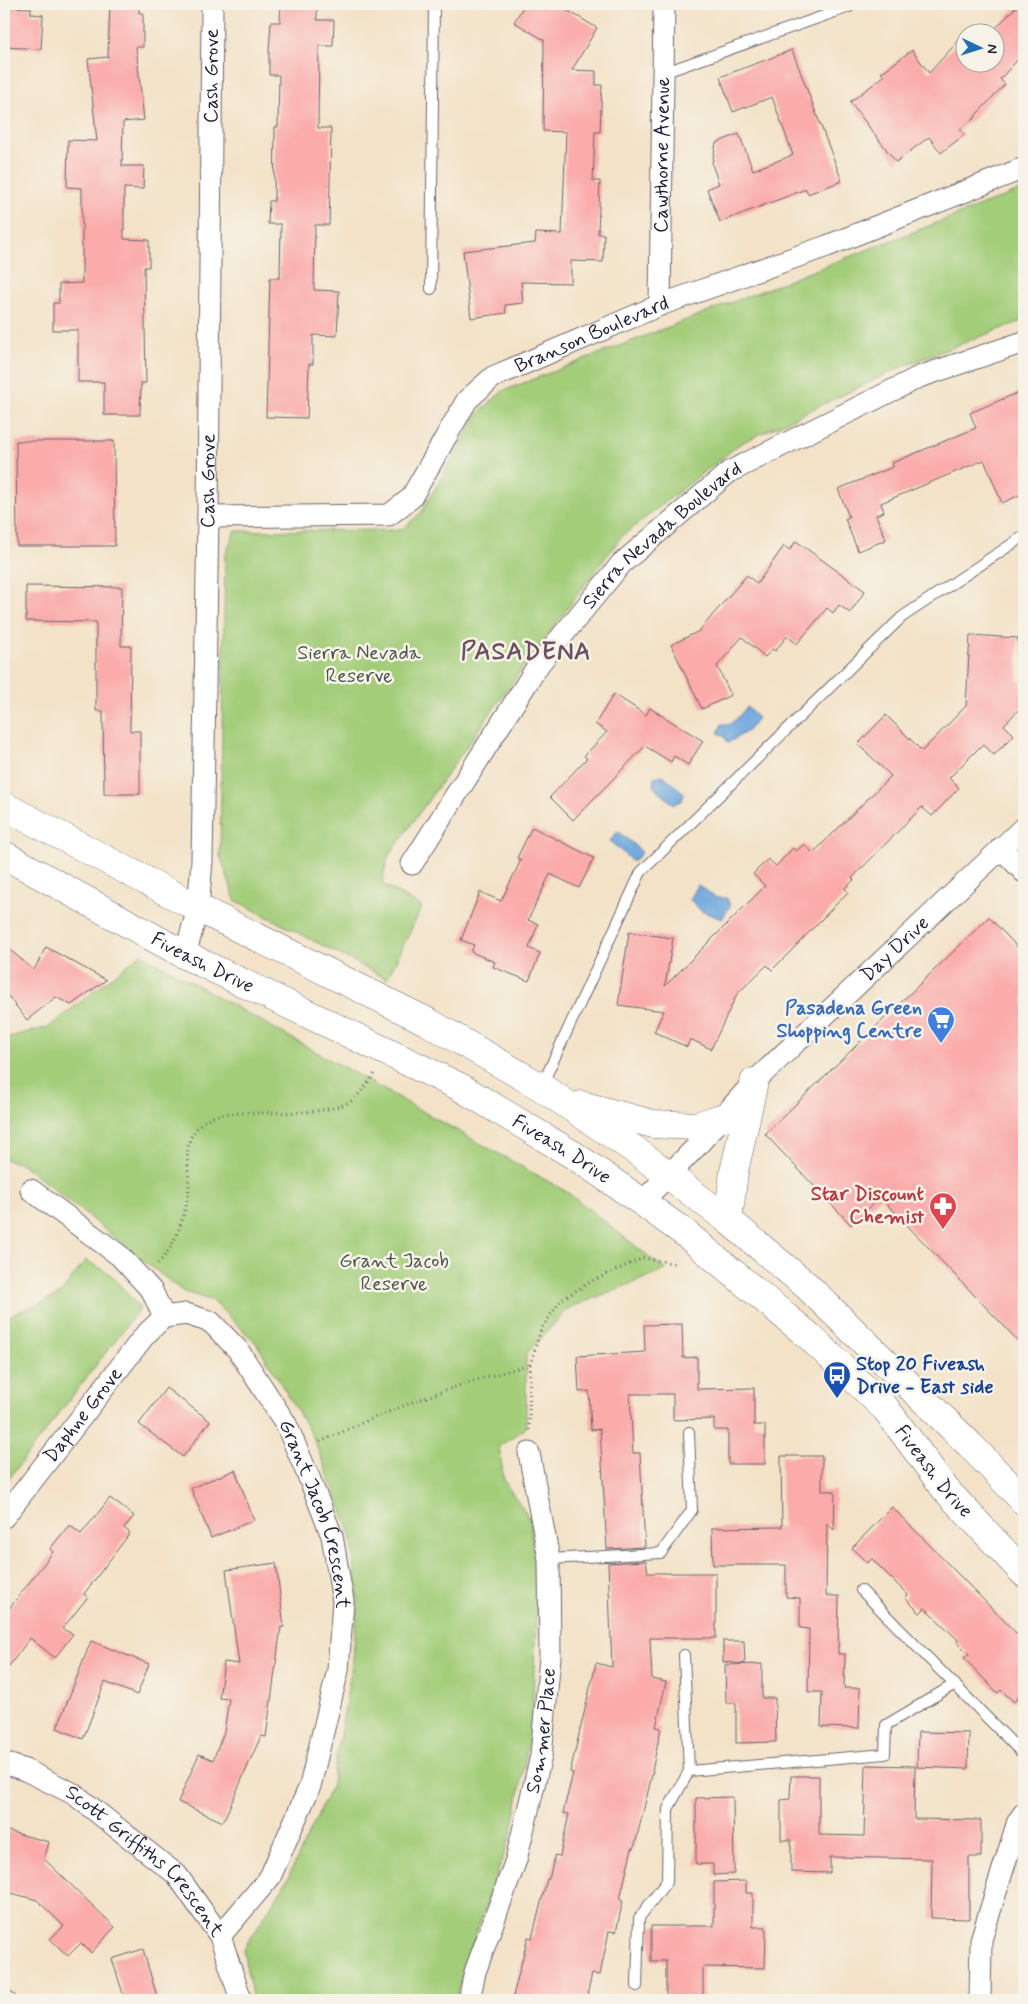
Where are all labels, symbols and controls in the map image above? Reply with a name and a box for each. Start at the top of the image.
north arrow [956,22,1006,72]
street label: Cash Grove [198,28,225,123]
text: N [983,44,1001,54]
street label: Cawthorne Avenue [647,77,677,233]
street label: Branson Boulevard [510,289,672,380]
street label: Cash Grove [194,433,222,528]
street label: Sierra Nevada Boulevard [576,454,746,615]
district label: PASADENA [461,636,591,669]
park label: Sierra Nevada Reserve [297,640,422,690]
street label: Day Drive [855,910,935,988]
street label: Fiveash Drive [146,925,259,1000]
place label: Pasadena Green Shopping Centre [777,995,922,1045]
supermarket icon: Pasadena Green Shopping Centre [926,1005,956,1044]
street label: Fiveash Drive [507,1108,616,1190]
place label: Star Discount Chemist [811,1181,925,1231]
pharmacy icon: Star Discount Chemist [928,1191,958,1230]
park label: Grant Jacob Reserve [339,1248,449,1298]
place label: Stop 20 Fiveash Drive - East side [856,1351,993,1401]
bus stop icon: Stop 20 Fiveash Drive - East side [822,1360,852,1399]
street label: Daphne Grove [37,1361,129,1468]
street label: Grant Jacob Crescent [272,1415,357,1610]
street label: Fiveash Drive [889,1419,979,1524]
street label: Sommer Place [519,1667,562,1796]
street label: Scott Griffiths Crescent [61,1779,230,1943]

